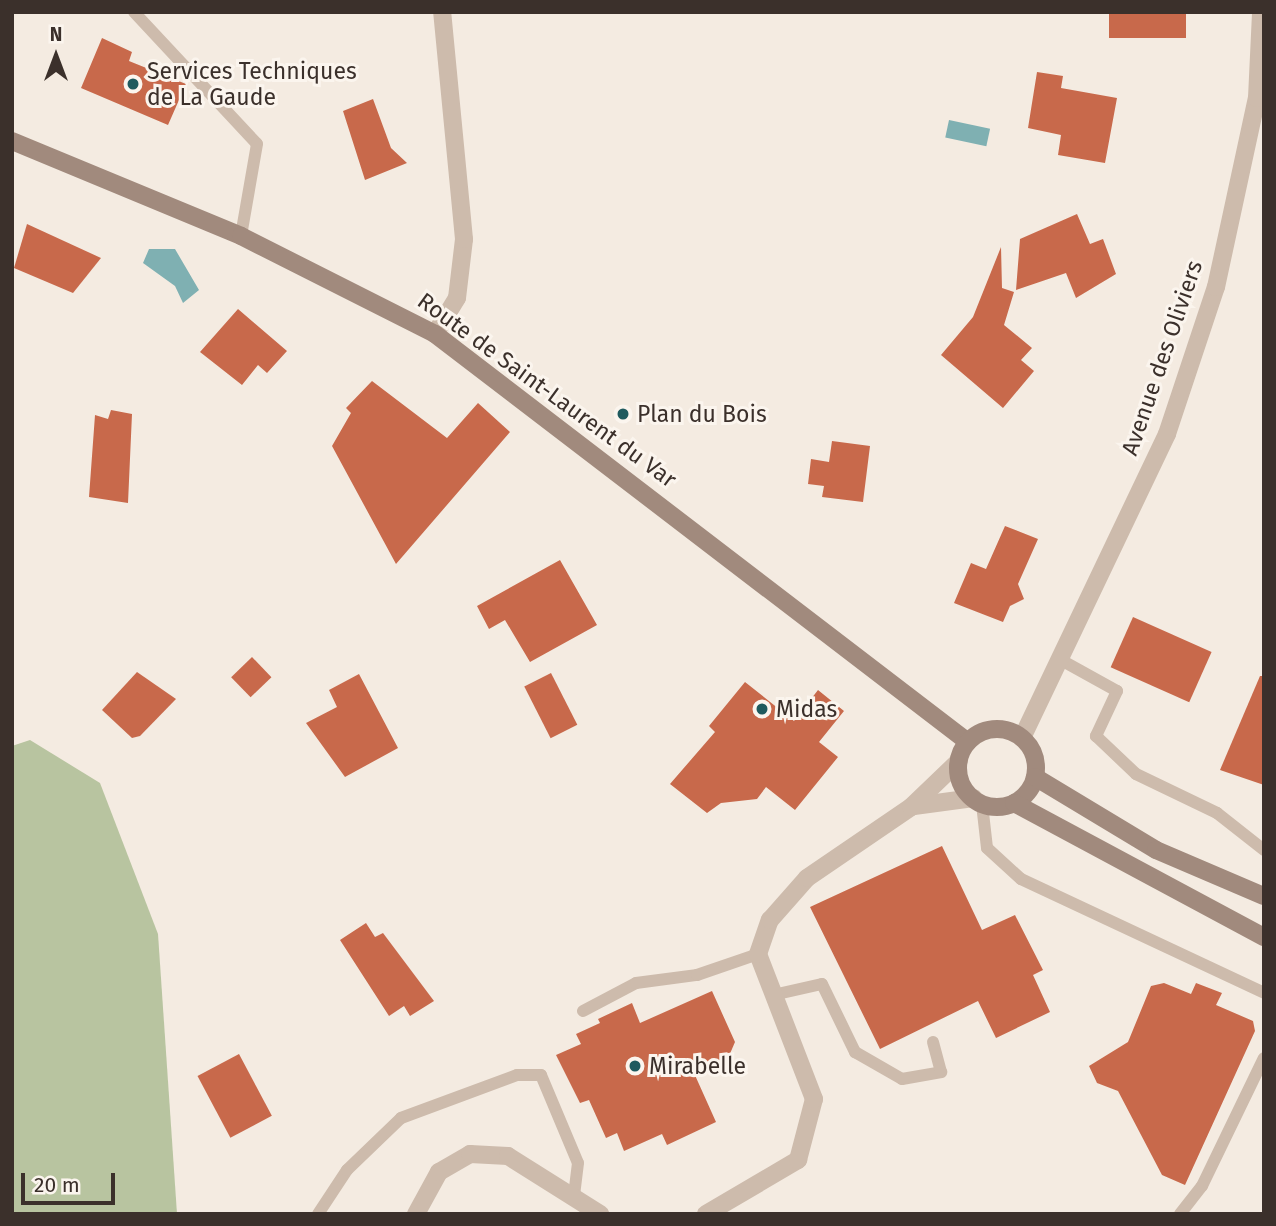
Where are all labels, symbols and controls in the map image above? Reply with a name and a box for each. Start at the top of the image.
north arrow [21,21,91,91]
text: N [50,23,62,46]
place label: Services Techniques de La Gaude [147,57,357,111]
marker: Services Techniques de La Gaude [125,76,141,92]
street label: Avenue des Oliviers [1116,257,1208,459]
street label: Route de Saint-Laurent du Var [412,287,682,493]
place label: Plan du Bois [637,400,767,428]
marker: Plan du Bois [615,406,631,422]
place label: Midas [776,695,837,723]
marker: Midas [754,701,770,717]
place label: Mirabelle [649,1052,746,1080]
marker: Mirabelle [627,1058,643,1074]
scale bar [24,1160,119,1204]
text: 20 m [34,1172,80,1198]

